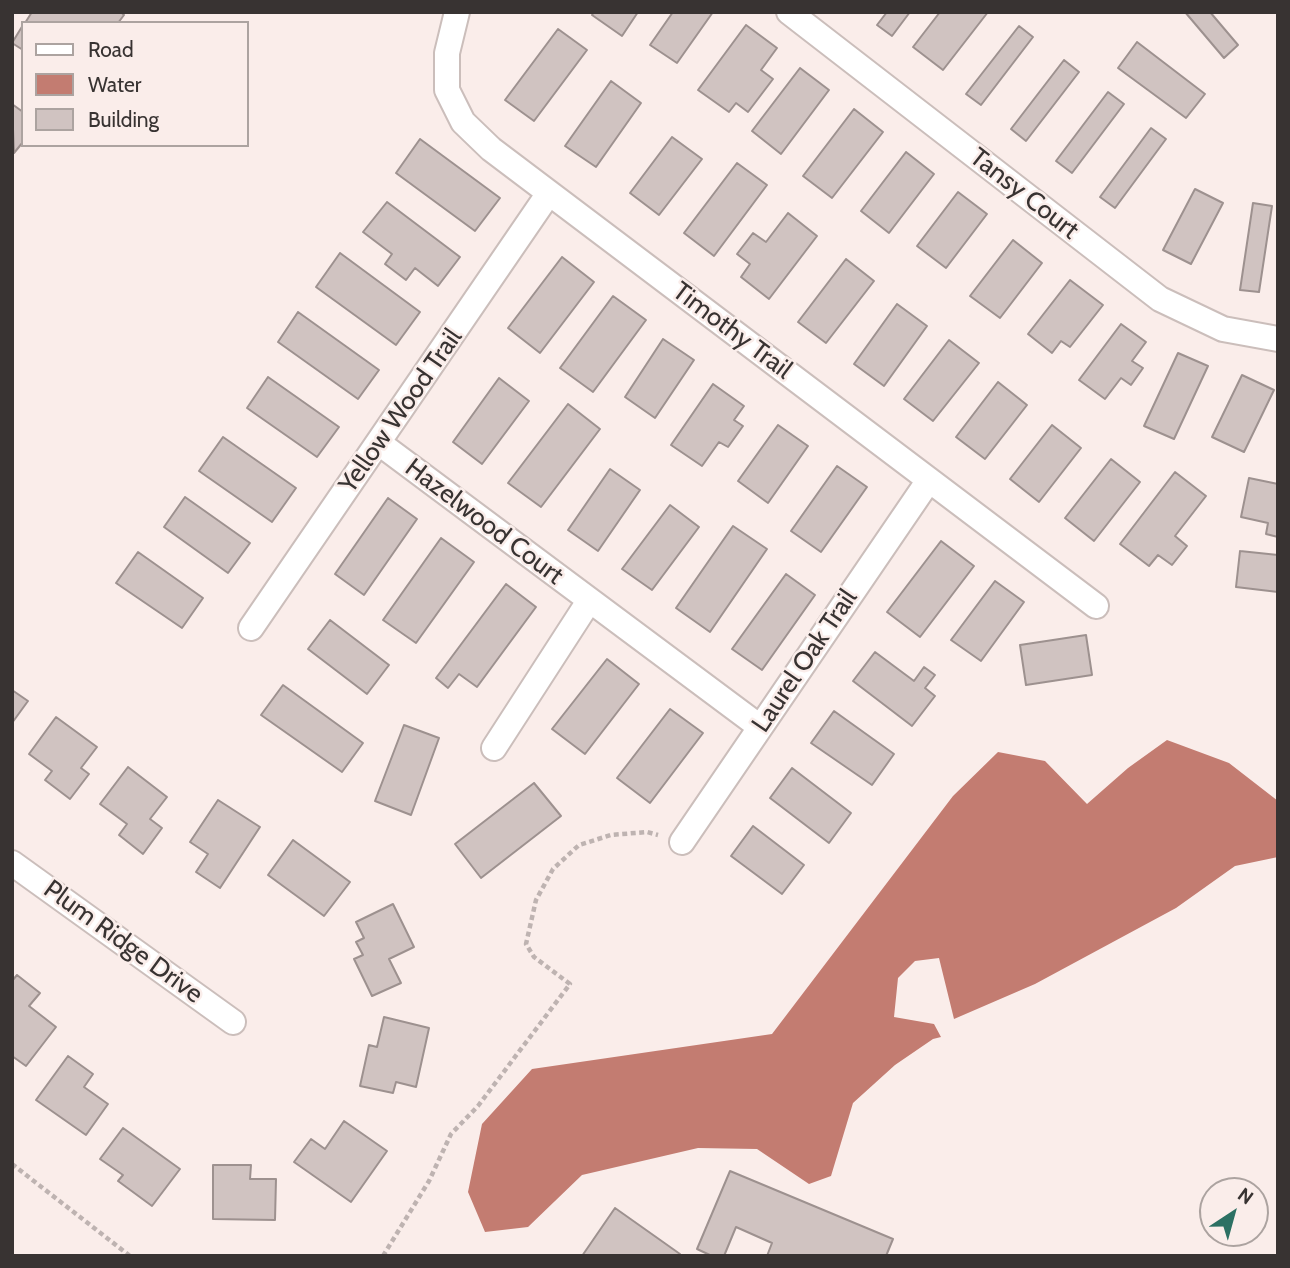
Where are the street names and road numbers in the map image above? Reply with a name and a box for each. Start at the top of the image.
street label: Tansy Court [963,142,1085,246]
street label: Timothy Trail [666,276,798,386]
street label: Yellow Wood Trail [333,323,469,499]
street label: Hazelwood Court [399,452,569,592]
street label: Laurel Oak Trail [746,584,864,738]
street label: Plum Ridge Drive [37,874,209,1010]

